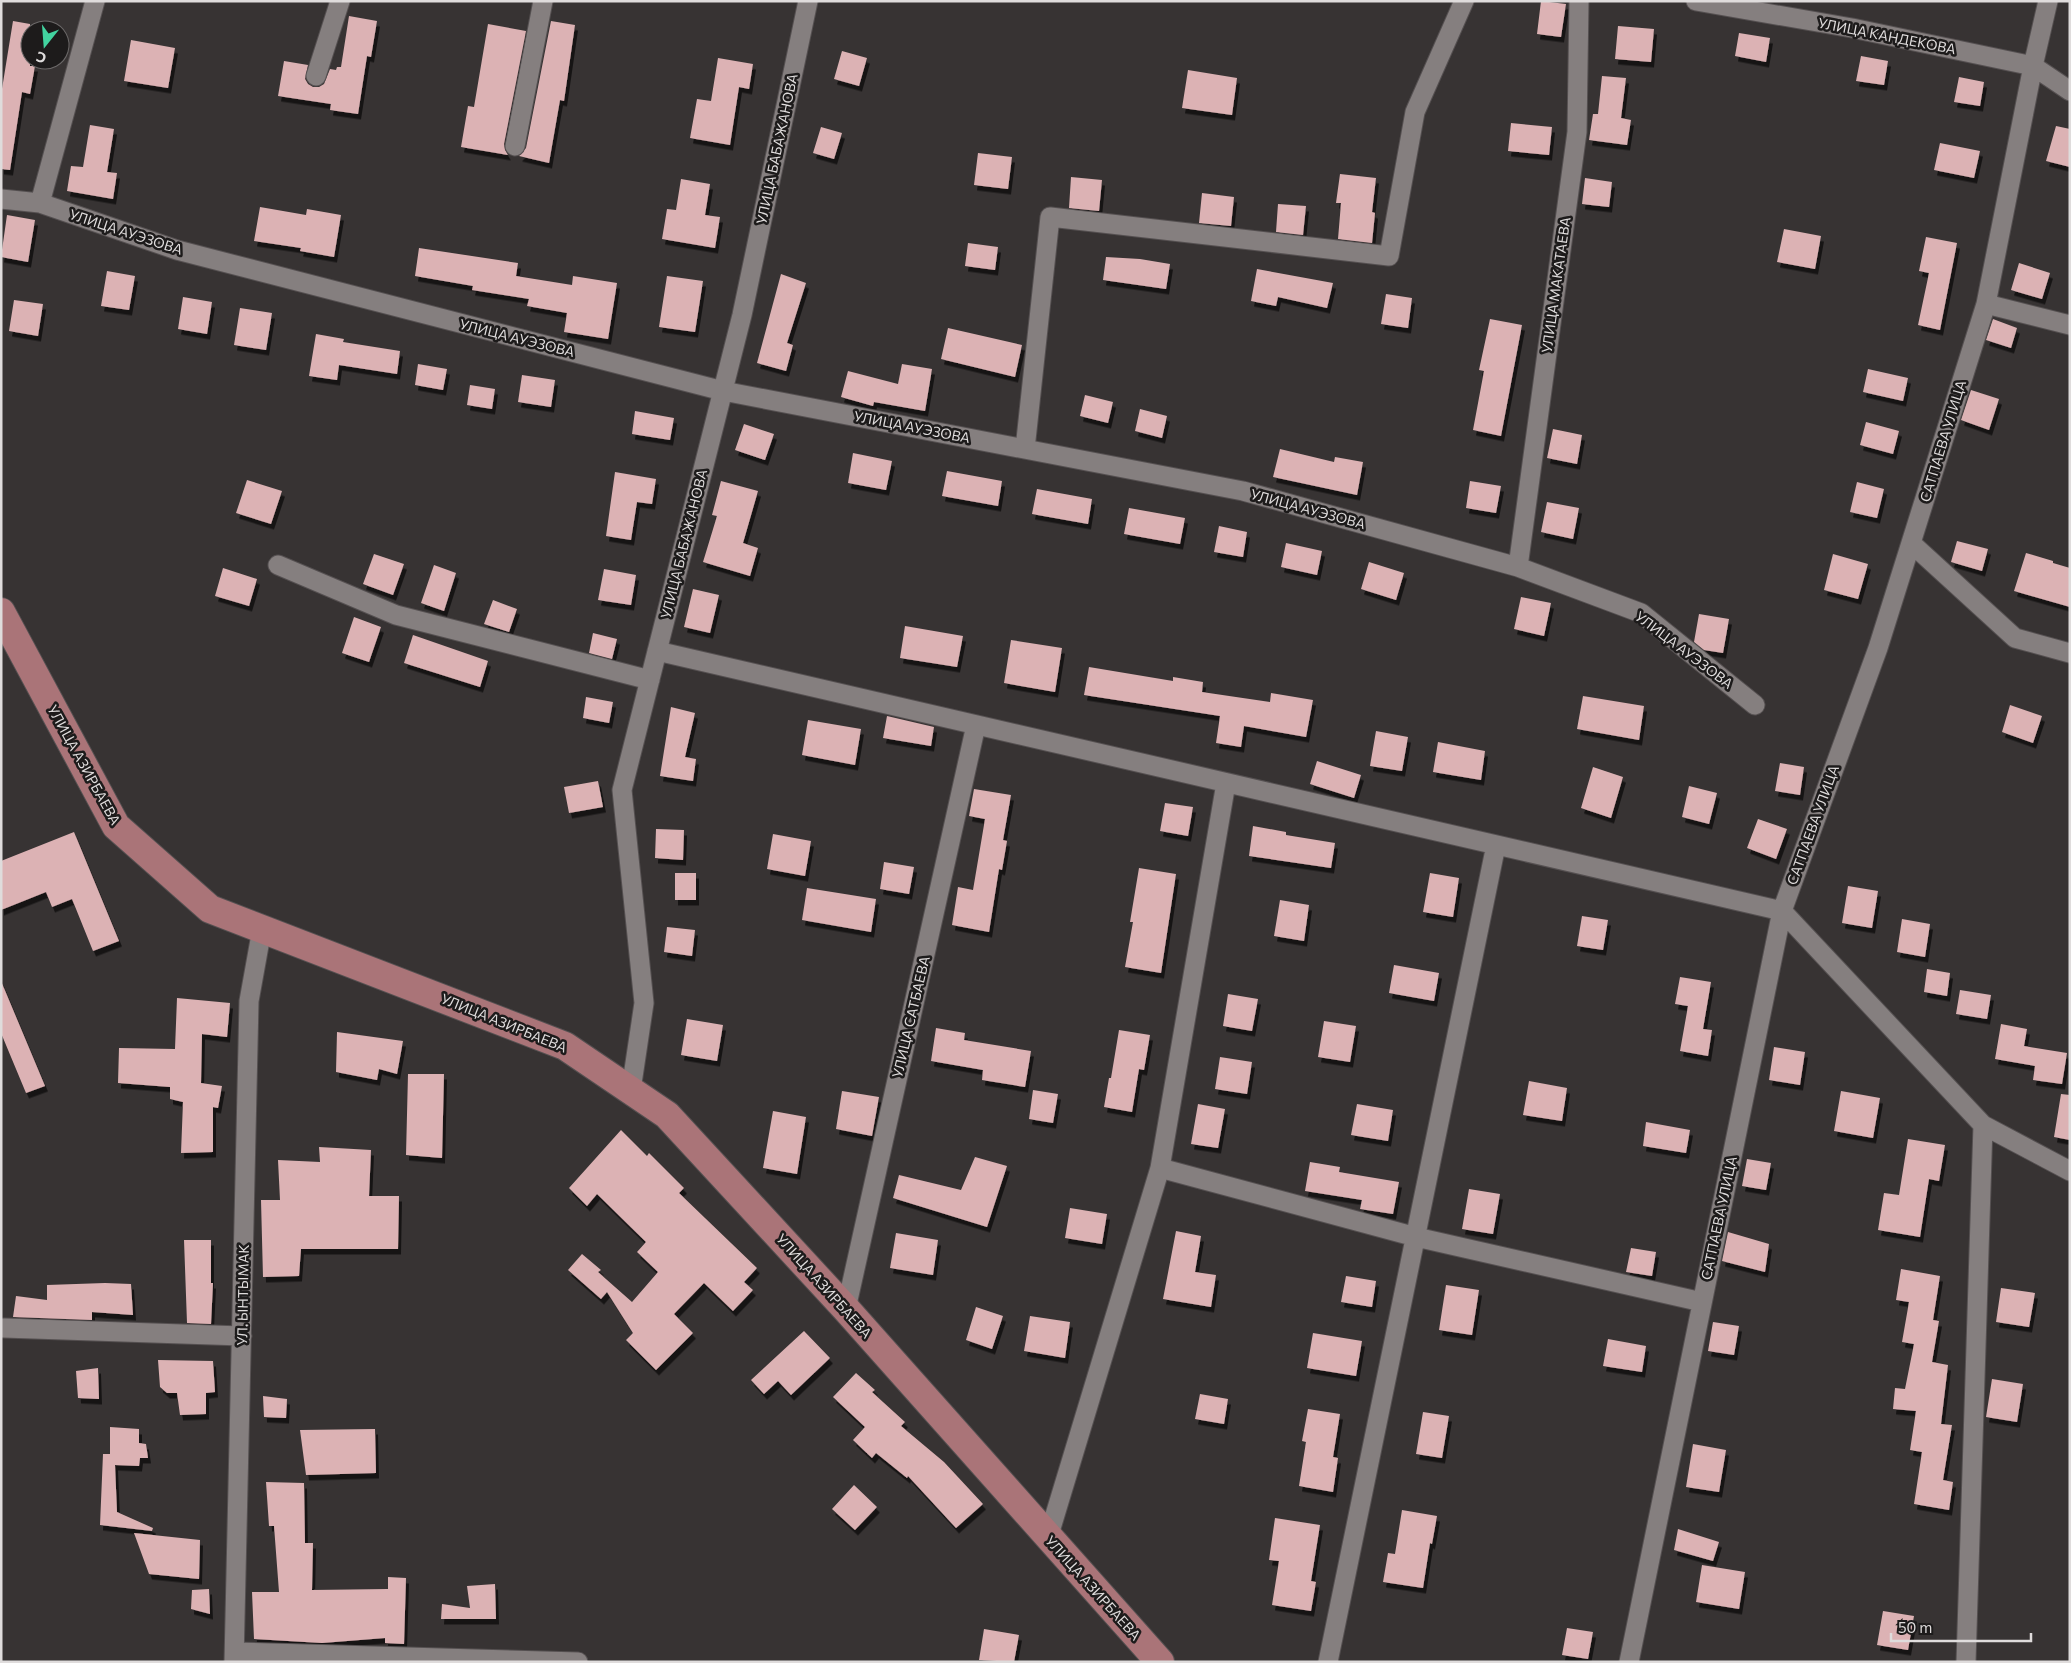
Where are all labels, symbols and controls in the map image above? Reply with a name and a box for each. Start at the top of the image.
street label: УЛИЦА КАНДЕКОВА [1817,14,1958,57]
north arrow [20,20,70,70]
text: С [34,48,48,67]
street label: УЛИЦА БАБАЖАНОВА [752,72,801,226]
street label: УЛИЦА АУЭЗОВА [67,205,185,258]
street label: УЛИЦА МАКАТАЕВА [1538,215,1574,354]
street label: УЛИЦА АУЭЗОВА [458,315,577,360]
street label: САТПАЕВА УЛИЦА [1916,378,1969,504]
street label: УЛИЦА АУЭЗОВА [852,407,972,446]
street label: УЛИЦА БАБАЖАНОВА [657,467,710,621]
street label: УЛИЦА АУЭЗОВА [1249,485,1368,532]
street label: УЛИЦА АУЭЗОВА [1632,607,1737,692]
street label: УЛИЦА АЗИРБАЕВА [44,702,125,828]
street label: САТПАЕВА УЛИЦА [1783,762,1842,887]
street label: УЛИЦА САТБАЕВА [888,954,933,1080]
street label: УЛИЦА АЗИРБАЕВА [439,989,570,1056]
street label: САТПАЕВА УЛИЦА [1697,1154,1740,1281]
street label: УЛИЦА АЗИРБАЕВА [773,1230,876,1342]
street label: УЛ. ЫНТЫМАК [233,1244,252,1346]
street label: УЛИЦА АЗИРБАЕВА [1042,1532,1145,1644]
scale bar [1891,1610,2031,1642]
text: 50 m [1898,1618,1932,1636]

